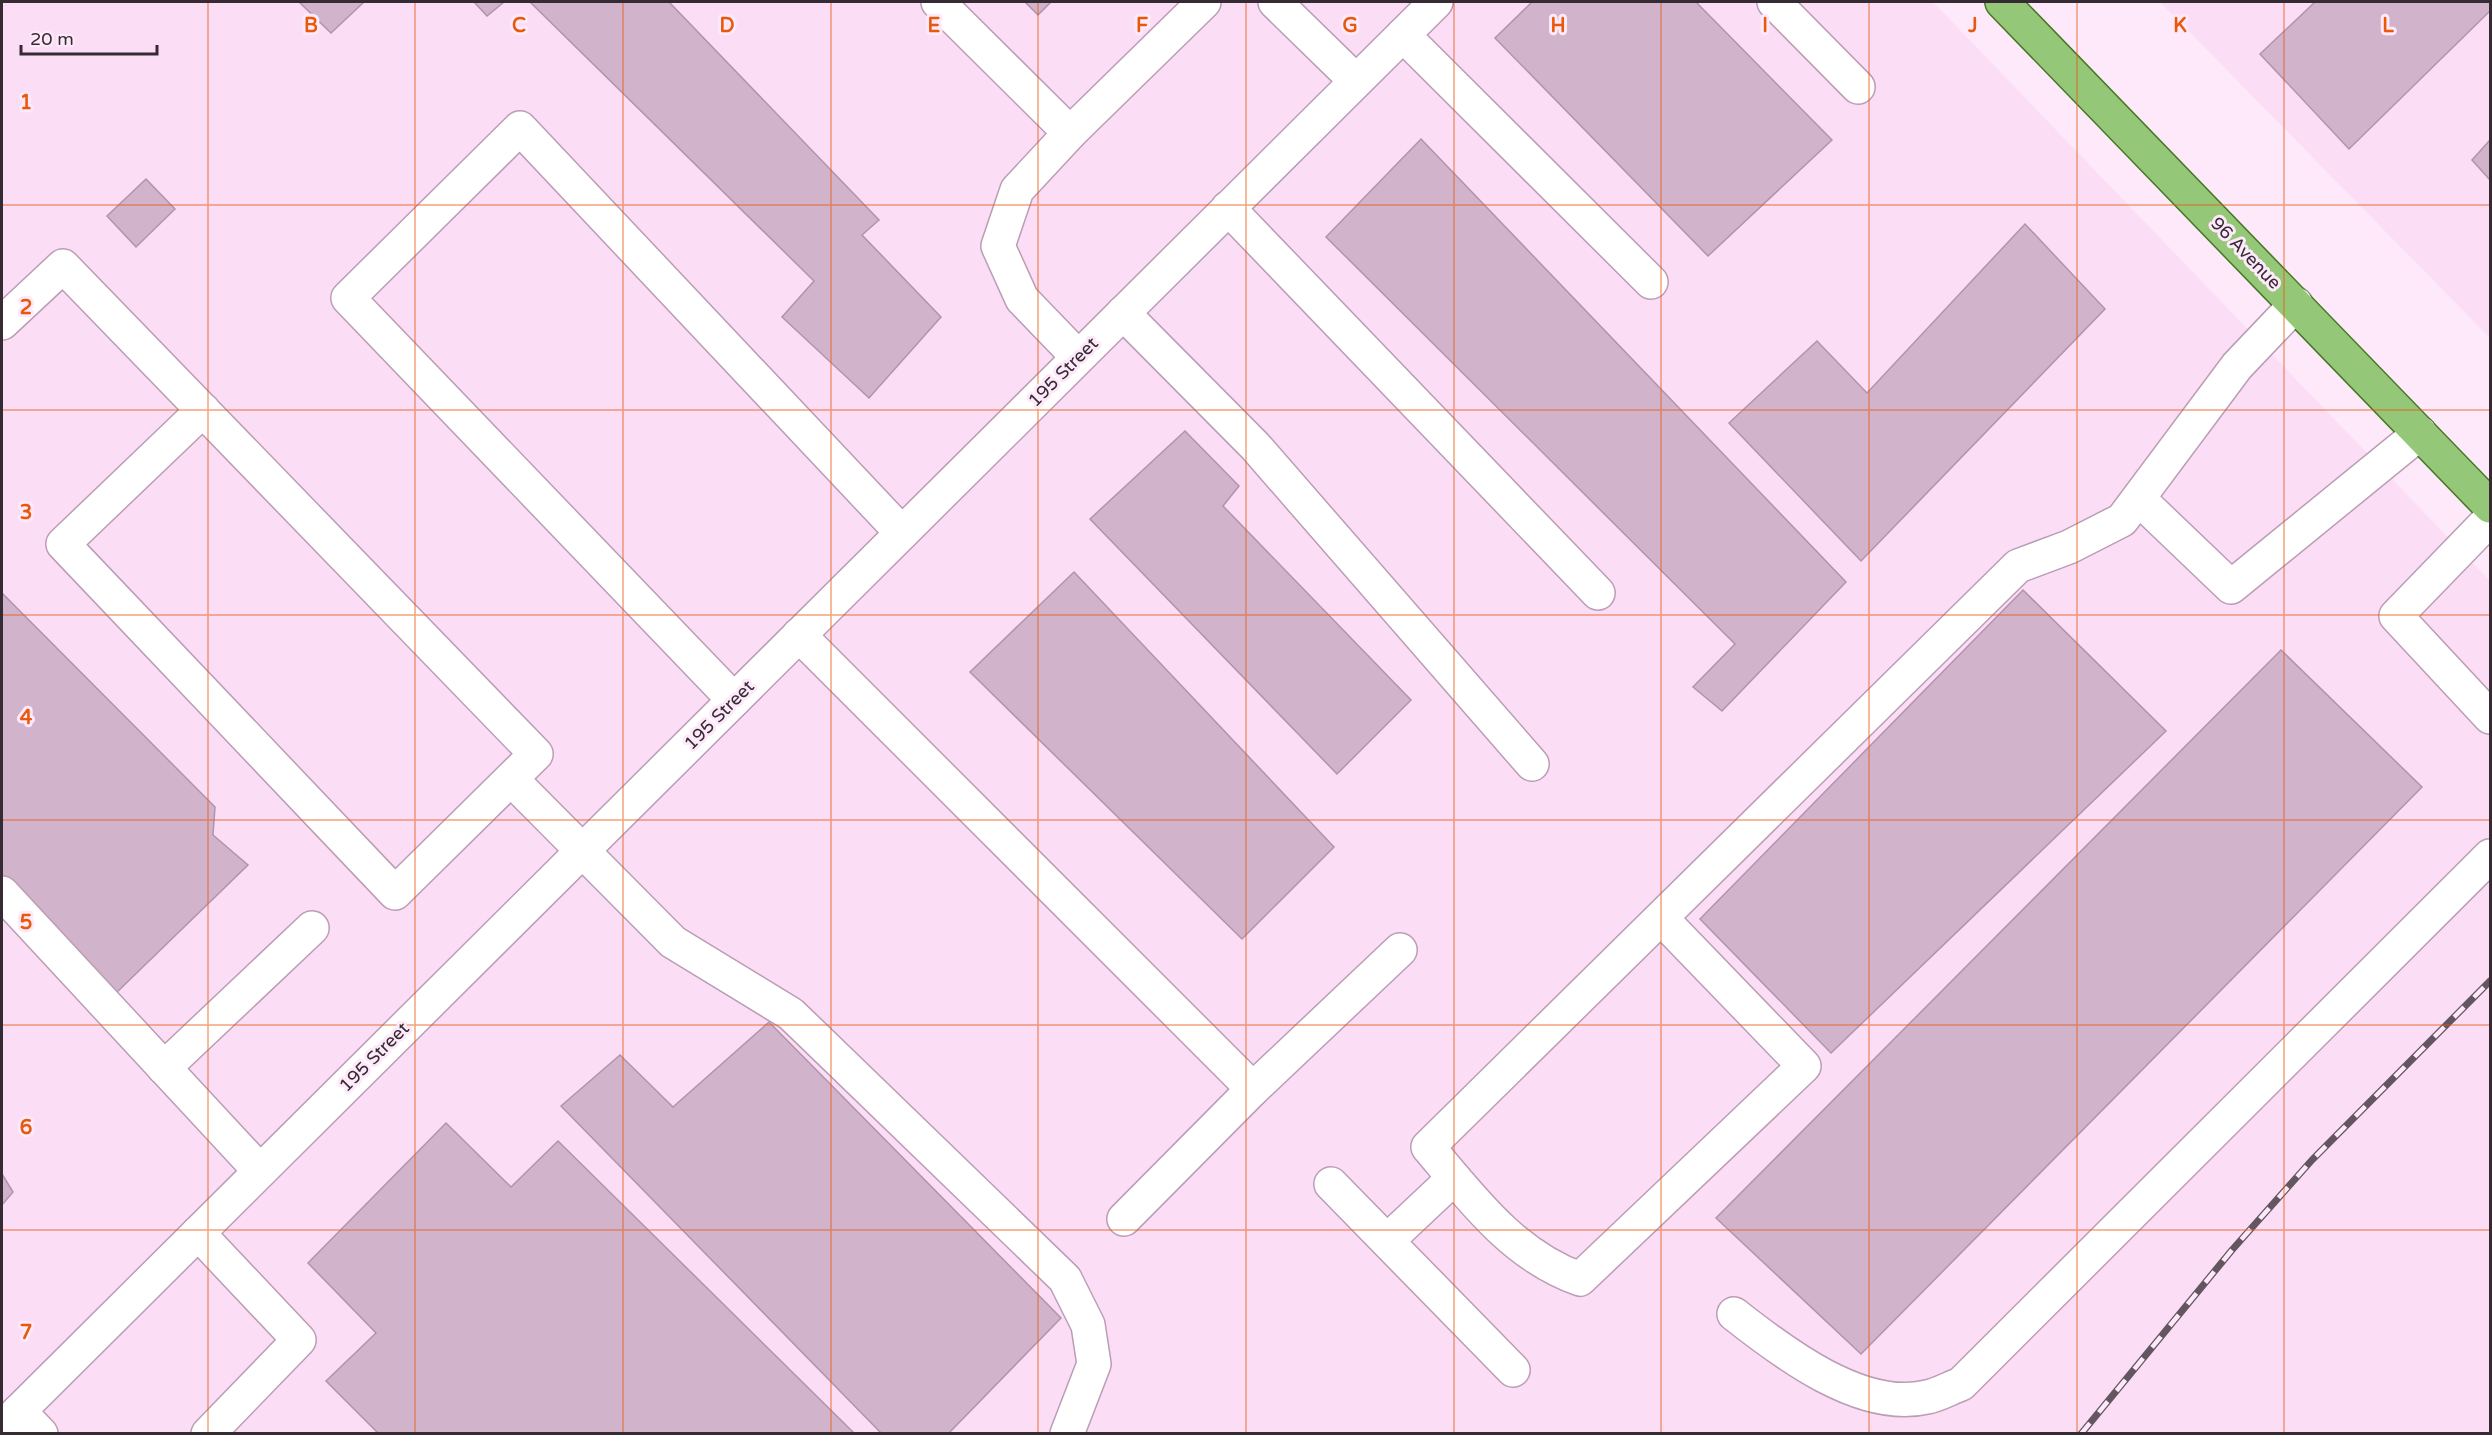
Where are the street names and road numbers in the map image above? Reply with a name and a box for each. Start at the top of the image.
street label: 96 Avenue [2206,212,2286,294]
street label: 195 Street [1023,332,1103,412]
street label: 195 Street [679,675,759,755]
street label: 195 Street [334,1017,414,1097]

